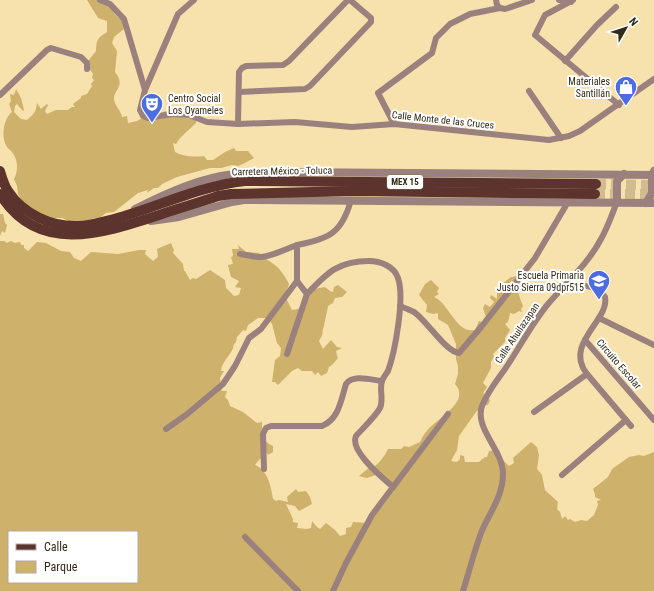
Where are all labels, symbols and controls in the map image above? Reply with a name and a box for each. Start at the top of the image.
north arrow [606,8,646,48]
text: N [626,15,641,29]
shop icon: Materiales Santillán [613,74,639,107]
place label: Materiales Santillán [568,76,610,99]
theatre icon: Centro Social Los Oyameles [139,91,165,124]
place label: Centro Social Los Oyameles [168,93,224,116]
street label: Calle Monte de las Cruces [391,109,495,131]
street label: Carretera México - Toluca [232,165,333,177]
road number: MEX 15 [387,175,423,189]
school or university icon: Escuela Primaria Justo Sierra 09dpr515 [586,268,612,301]
place label: Escuela Primaria Justo Sierra 09dpr515 [497,270,584,293]
street label: Calle Ahuilazapan [493,301,541,365]
street label: Circuito Escolar [594,337,644,391]
legend [8,531,138,583]
text: Calle [44,540,68,554]
text: Parque [44,560,78,574]

